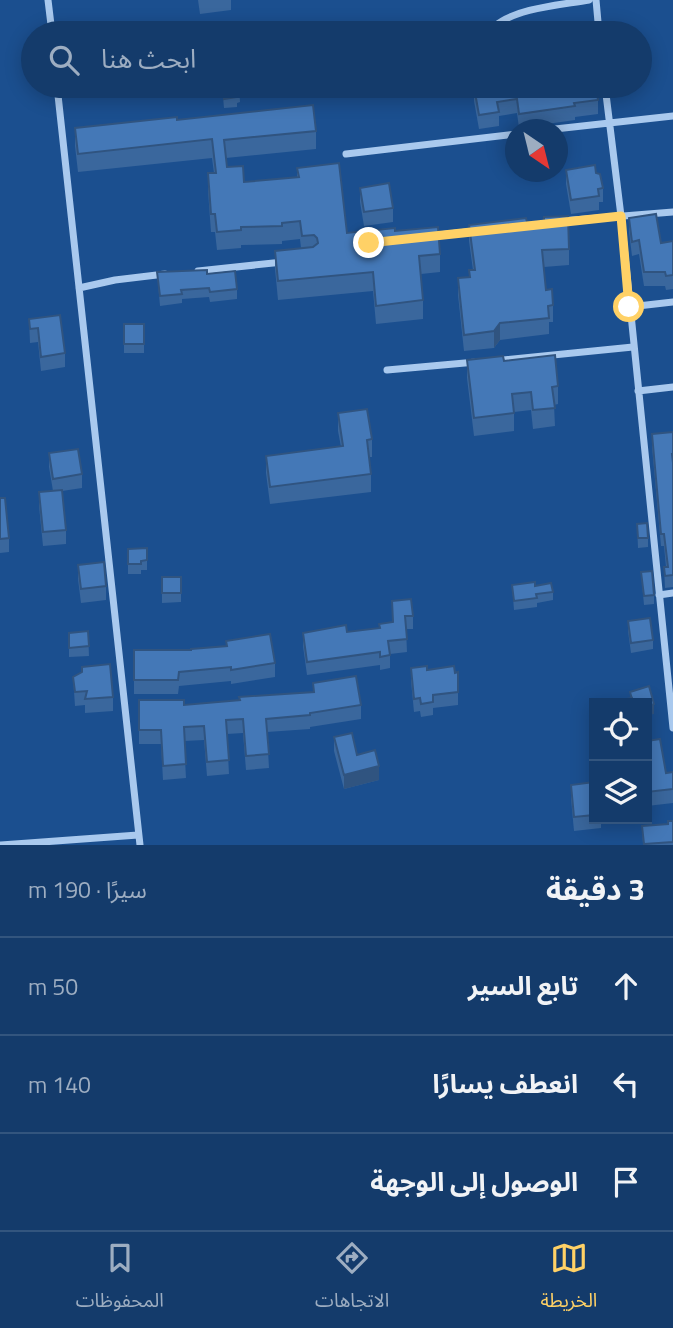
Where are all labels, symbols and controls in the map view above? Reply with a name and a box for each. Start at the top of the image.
search box [21,21,652,98]
text: ابحث هنا [101,39,196,78]
icon: search [45,41,83,79]
north arrow [505,119,568,182]
route end [353,227,384,258]
route start [613,291,644,322]
map controls [589,698,652,824]
button: locate [589,698,652,761]
button: layers [589,761,652,824]
text: 3 دقيقة [546,866,645,912]
text: سيرًا · 190 m [28,872,147,907]
text: تابع السير [468,966,578,1005]
icon: ahead [607,967,645,1005]
text: 50 m [28,969,78,1004]
text: انعطف يسارًا [433,1064,578,1103]
icon: left [607,1065,645,1103]
text: 140 m [28,1067,91,1102]
text: الوصول إلى الوجهة [370,1162,578,1201]
icon: arrive [607,1163,645,1201]
tab: المحفوظات [76,1239,164,1321]
tab: الاتجاهات [315,1239,389,1321]
tab: الخريطة [540,1239,597,1321]

